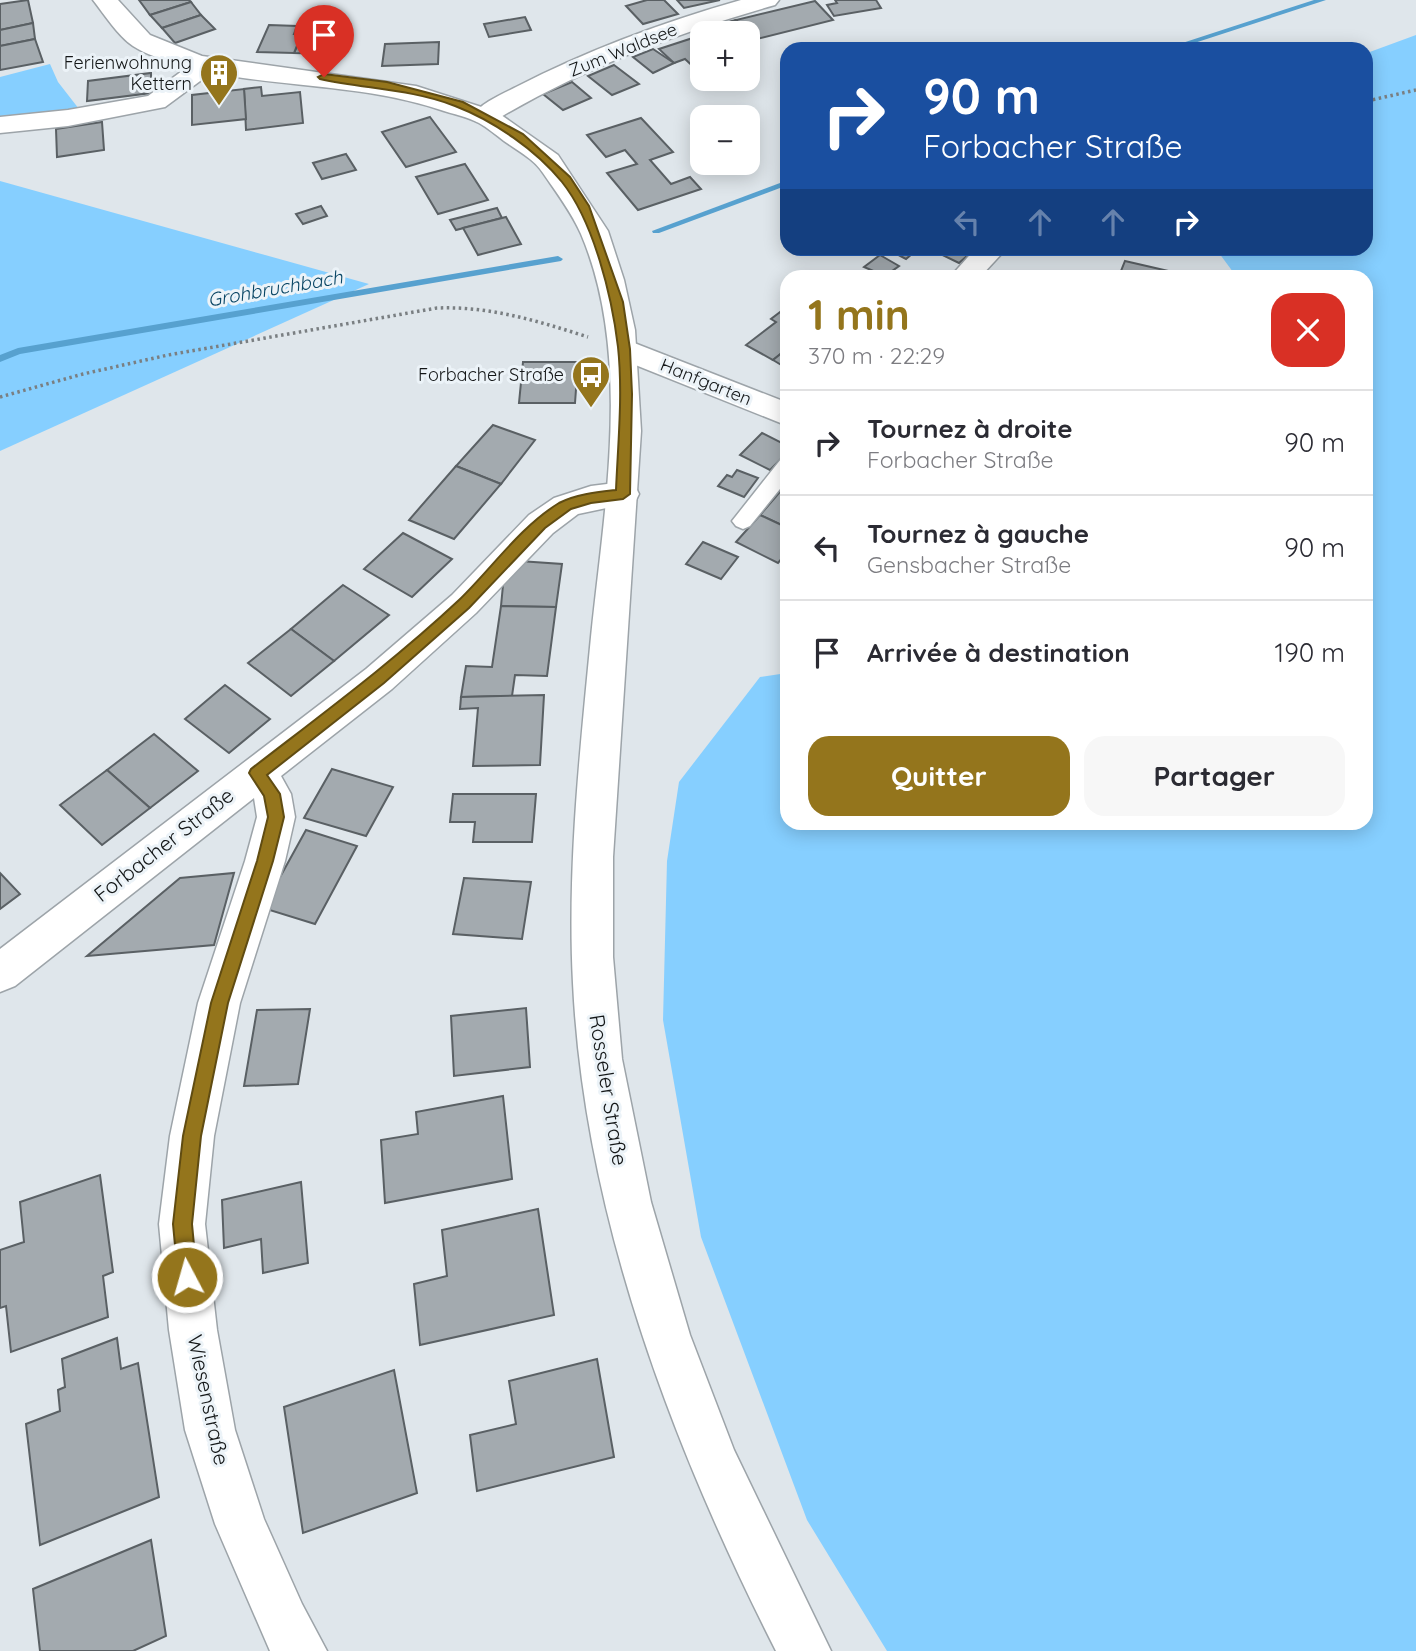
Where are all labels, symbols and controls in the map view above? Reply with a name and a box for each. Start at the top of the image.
pin [294,5,354,77]
icon: arrive [305,16,343,54]
street label: Zum Waldsee [565,17,680,82]
map controls [690,21,760,175]
button: + [690,21,760,91]
place label: Ferienwohnung Kettern [64,51,192,95]
building icon: Ferienwohnung Kettern [198,52,240,107]
text: 90 m [923,65,1040,126]
icon: right [808,70,899,161]
button: − [690,105,760,175]
text: Forbacher Straße [923,126,1183,166]
icon: left [948,203,986,241]
icon: ahead [1021,203,1059,241]
icon: ahead [1094,203,1132,241]
icon: right [1167,203,1205,241]
water label: Grohbruchbach [206,264,345,312]
text: 1 min [808,288,910,341]
button: close [1271,293,1345,367]
text: 370 m · 22:29 [808,341,945,370]
street label: Hanfgarten [657,353,755,410]
bus stop icon: Forbacher Straße [570,354,612,409]
place label: Forbacher Straße [418,363,564,386]
text: Tournez à droite [867,412,1072,445]
icon: right [808,424,846,462]
text: 90 m [1284,426,1345,459]
text: Forbacher Straße [867,445,1054,474]
text: Tournez à gauche [867,517,1089,550]
icon: left [808,529,846,567]
text: 90 m [1284,531,1345,564]
text: Gensbacher Straße [867,550,1071,579]
icon: arrive [808,634,846,672]
text: Arrivée à destination [867,636,1130,669]
text: 190 m [1275,636,1345,669]
button: Quitter [808,736,1070,816]
button: Partager [1084,736,1345,816]
street label: Forbacher Straße [88,782,239,907]
street label: Rosseler Straße [584,1012,634,1167]
position arrow [150,1240,224,1314]
street label: Wiesenstraße [182,1332,235,1467]

